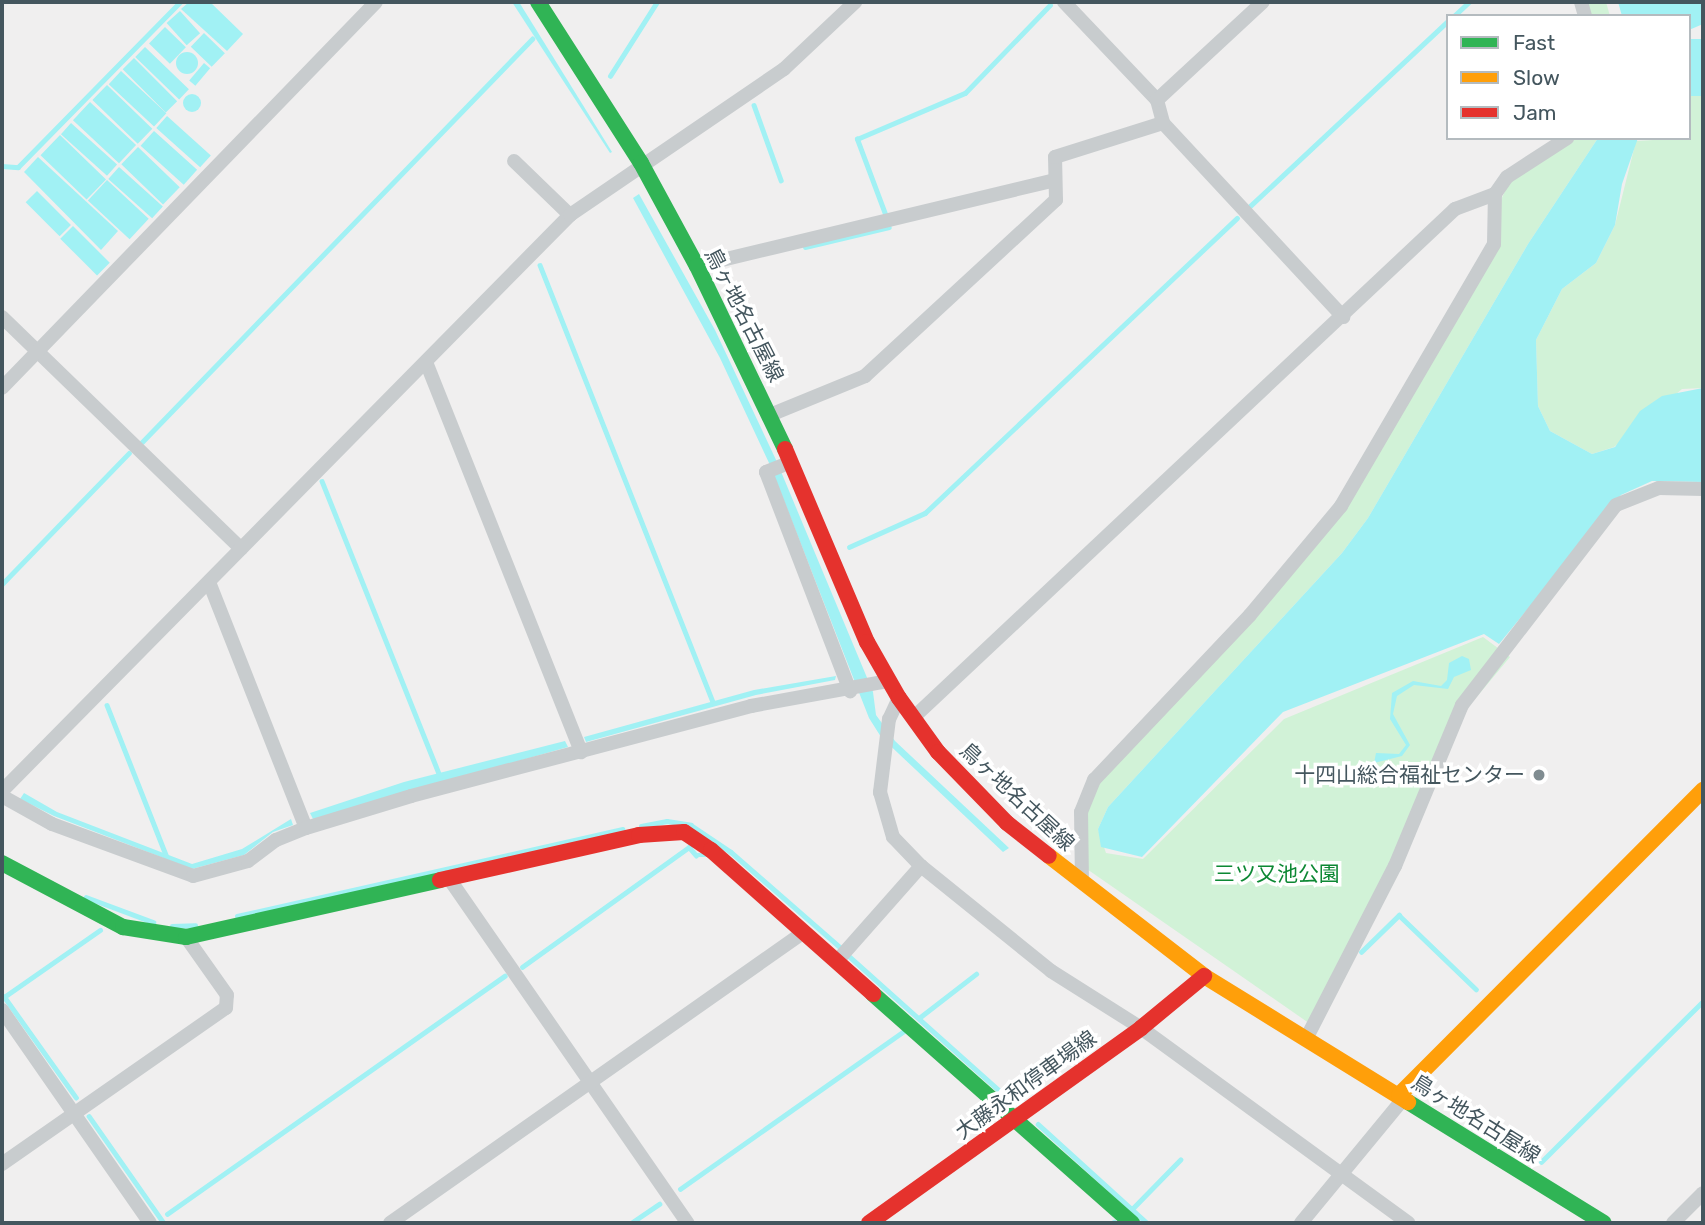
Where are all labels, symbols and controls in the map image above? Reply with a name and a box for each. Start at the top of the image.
legend [1446,14,1691,140]
text: Fast [1513,30,1555,55]
text: Slow [1513,65,1560,90]
text: Jam [1513,100,1557,125]
street label: 鳥ヶ地名古屋線 [699,244,789,386]
street label: 鳥ヶ地名古屋線 [955,738,1079,856]
place label: 十四山総合福祉センター [1294,762,1525,788]
marker: 十四山総合福祉センター [1531,767,1547,783]
park label: 三ツ又池公園 [1214,861,1340,887]
street label: 大藤永和停車場線 [951,1025,1101,1145]
street label: 鳥ヶ地名古屋線 [1407,1069,1545,1169]

